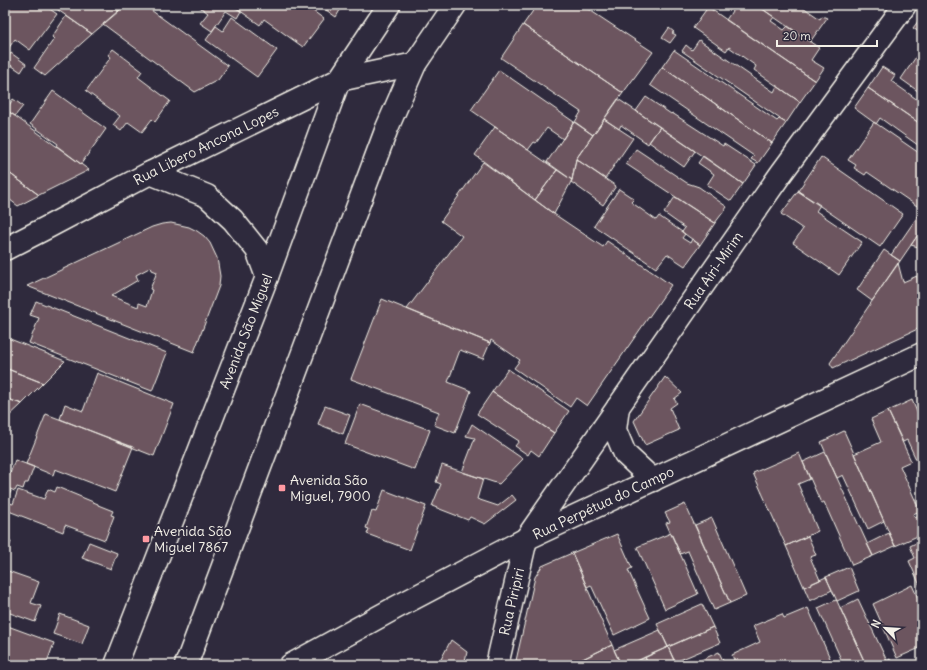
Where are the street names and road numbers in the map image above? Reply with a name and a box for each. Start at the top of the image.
street label: Rua Libero Ancona Lopes [130,102,282,189]
street label: Rua Airi-Mirim [680,228,747,313]
street label: Avenida São Miguel [215,271,276,392]
street label: Rua Perpétua do Campo [530,462,677,544]
street label: Rua Piripiri [495,566,528,637]

